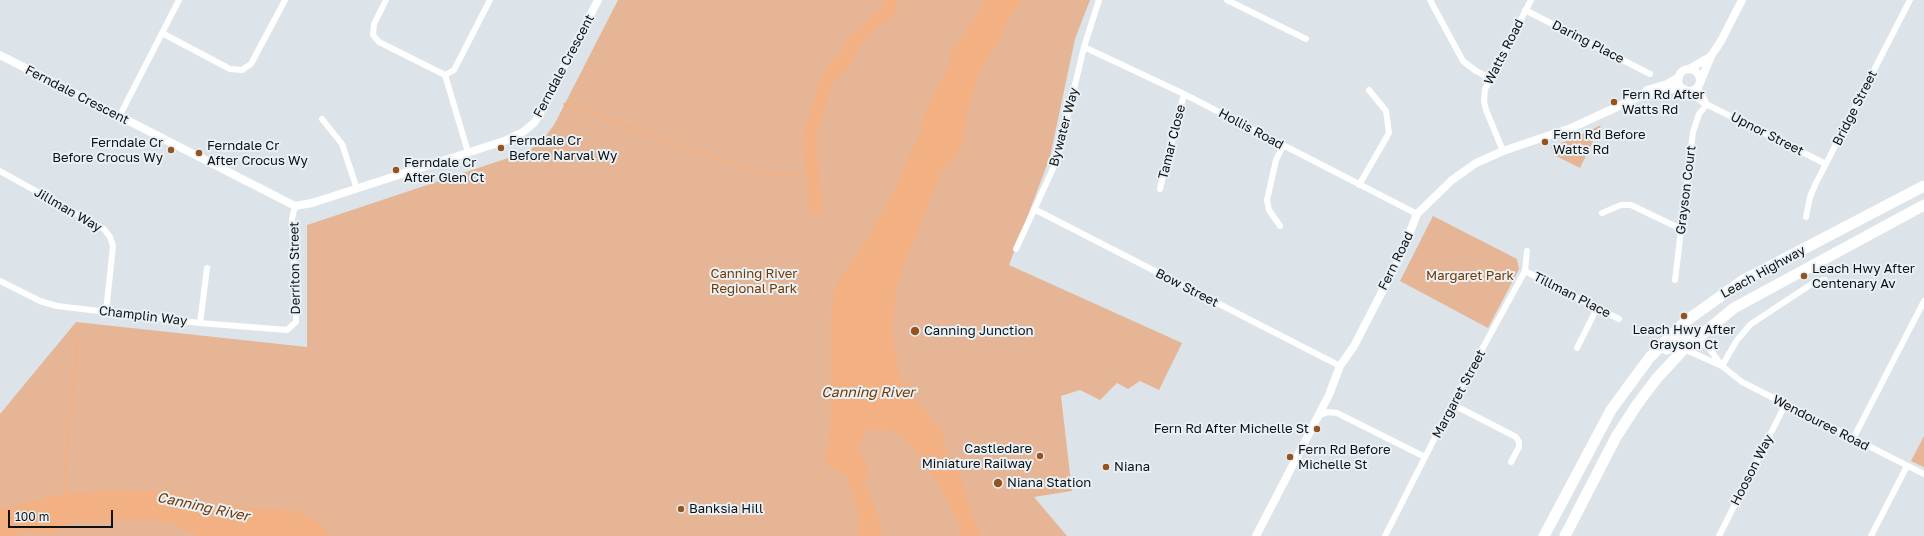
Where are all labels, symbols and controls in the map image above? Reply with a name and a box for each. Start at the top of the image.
street label: Ferndale Crescent [530,12,598,120]
street label: Watts Road [1481,17,1527,87]
street label: Daring Place [1549,17,1627,67]
street label: Ferndale Crescent [23,62,131,128]
street label: Bridge Street [1829,68,1881,148]
street label: Bywater Way [1046,86,1082,168]
place label: Fern Rd After Watts Rd [1622,87,1705,118]
marker: Fern Rd After Watts Rd [1609,97,1619,107]
street label: Tamar Close [1155,103,1189,181]
street label: Hollis Road [1216,105,1286,153]
street label: Upnor Street [1728,109,1806,159]
place label: Fern Rd Before Watts Rd [1553,127,1645,158]
place label: Ferndale Cr Before Narval Wy [509,133,617,164]
place label: Ferndale Cr Before Crocus Wy [52,135,163,166]
marker: Fern Rd Before Watts Rd [1540,137,1550,147]
place label: Ferndale Cr After Crocus Wy [207,138,308,169]
marker: Ferndale Cr Before Narval Wy [496,143,506,153]
marker: Ferndale Cr Before Crocus Wy [166,145,176,155]
street label: Grayson Court [1673,145,1699,235]
marker: Ferndale Cr After Crocus Wy [194,148,204,158]
place label: Ferndale Cr After Glen Ct [404,155,484,186]
marker: Ferndale Cr After Glen Ct [391,165,401,175]
street label: Jillman Way [31,184,105,236]
street label: Derriton Street [286,221,304,315]
street label: Fern Road [1375,229,1417,293]
street label: Leach Highway [1718,242,1808,302]
place label: Leach Hwy After Centenary Av [1812,261,1915,292]
street label: Bow Street [1153,265,1221,311]
park label: Canning River Regional Park [711,266,797,297]
park label: Margaret Park [1426,268,1514,284]
street label: Tillman Place [1531,269,1613,321]
marker: Leach Hwy After Centenary Av [1799,271,1809,281]
street label: Champlin Way [98,303,188,329]
marker: Leach Hwy After Grayson Ct [1679,311,1689,321]
place label: Leach Hwy After Grayson Ct [1633,322,1735,353]
place label: Canning Junction [924,323,1034,339]
marker: Canning Junction [909,325,921,337]
street label: Margaret Street [1429,347,1489,441]
water label: Canning River [821,385,915,401]
street label: Wendouree Road [1770,392,1872,454]
place label: Fern Rd After Michelle St [1154,421,1309,437]
marker: Fern Rd After Michelle St [1312,424,1322,434]
street label: Hooson Way [1727,432,1777,508]
place label: Castledare Miniature Railway [922,441,1032,472]
place label: Fern Rd Before Michelle St [1298,442,1390,473]
marker: Castledare Miniature Railway [1035,451,1045,461]
marker: Fern Rd Before Michelle St [1285,452,1295,462]
place label: Niana [1114,459,1150,475]
marker: Niana [1101,462,1111,472]
place label: Niana Station [1007,475,1091,491]
marker: Niana Station [992,477,1004,489]
water label: Canning River [156,489,250,525]
place label: Banksia Hill [689,501,763,517]
scale bar [10,502,115,528]
marker: Banksia Hill [676,504,686,514]
text: 100 m [15,509,49,524]

